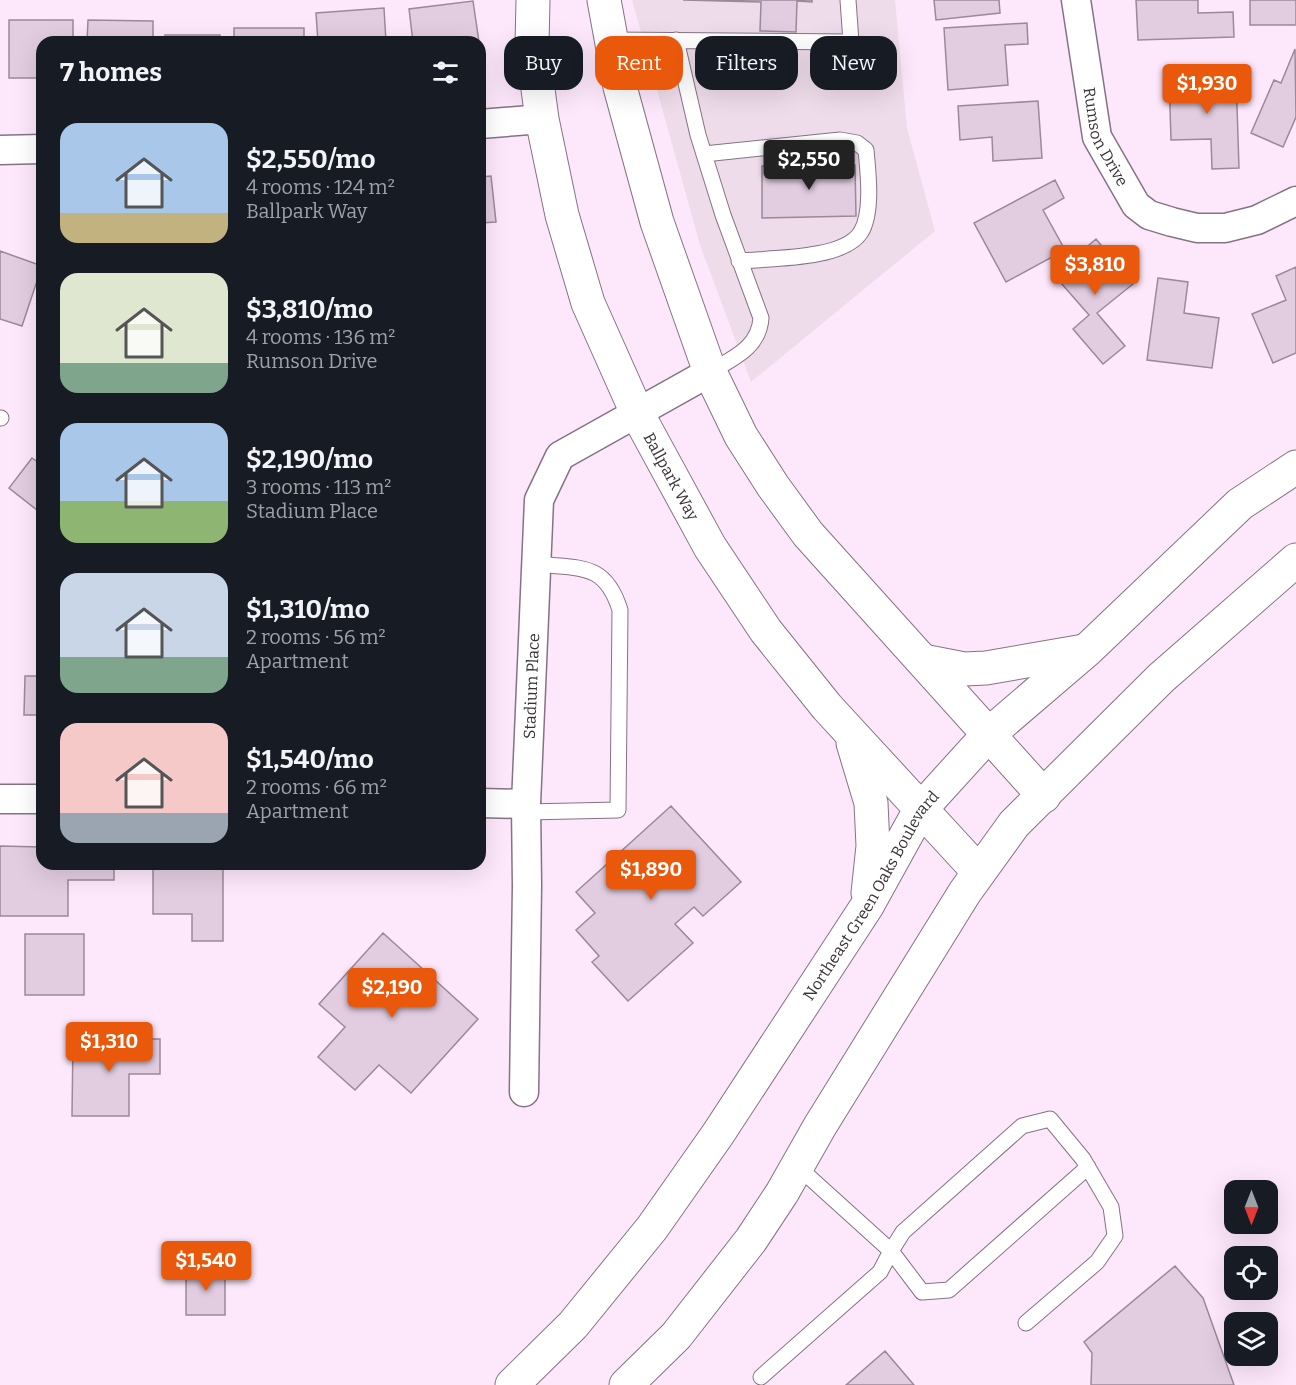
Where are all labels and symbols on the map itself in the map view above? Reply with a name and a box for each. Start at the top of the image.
pin: $1,930 [1158,64,1256,115]
street label: Rumson Drive [1080,86,1132,190]
pin: $2,550 [760,140,858,191]
pin: $3,810 [1046,245,1144,296]
street label: Ballpark Way [639,429,703,524]
street label: Stadium Place [520,633,543,739]
street label: Northeast Green Oaks Boulevard [799,787,943,1004]
pin: $1,890 [602,850,700,901]
pin: $2,190 [343,968,441,1019]
pin: $1,310 [60,1022,158,1073]
north arrow [1224,1180,1278,1234]
pin: $1,540 [157,1241,255,1292]

